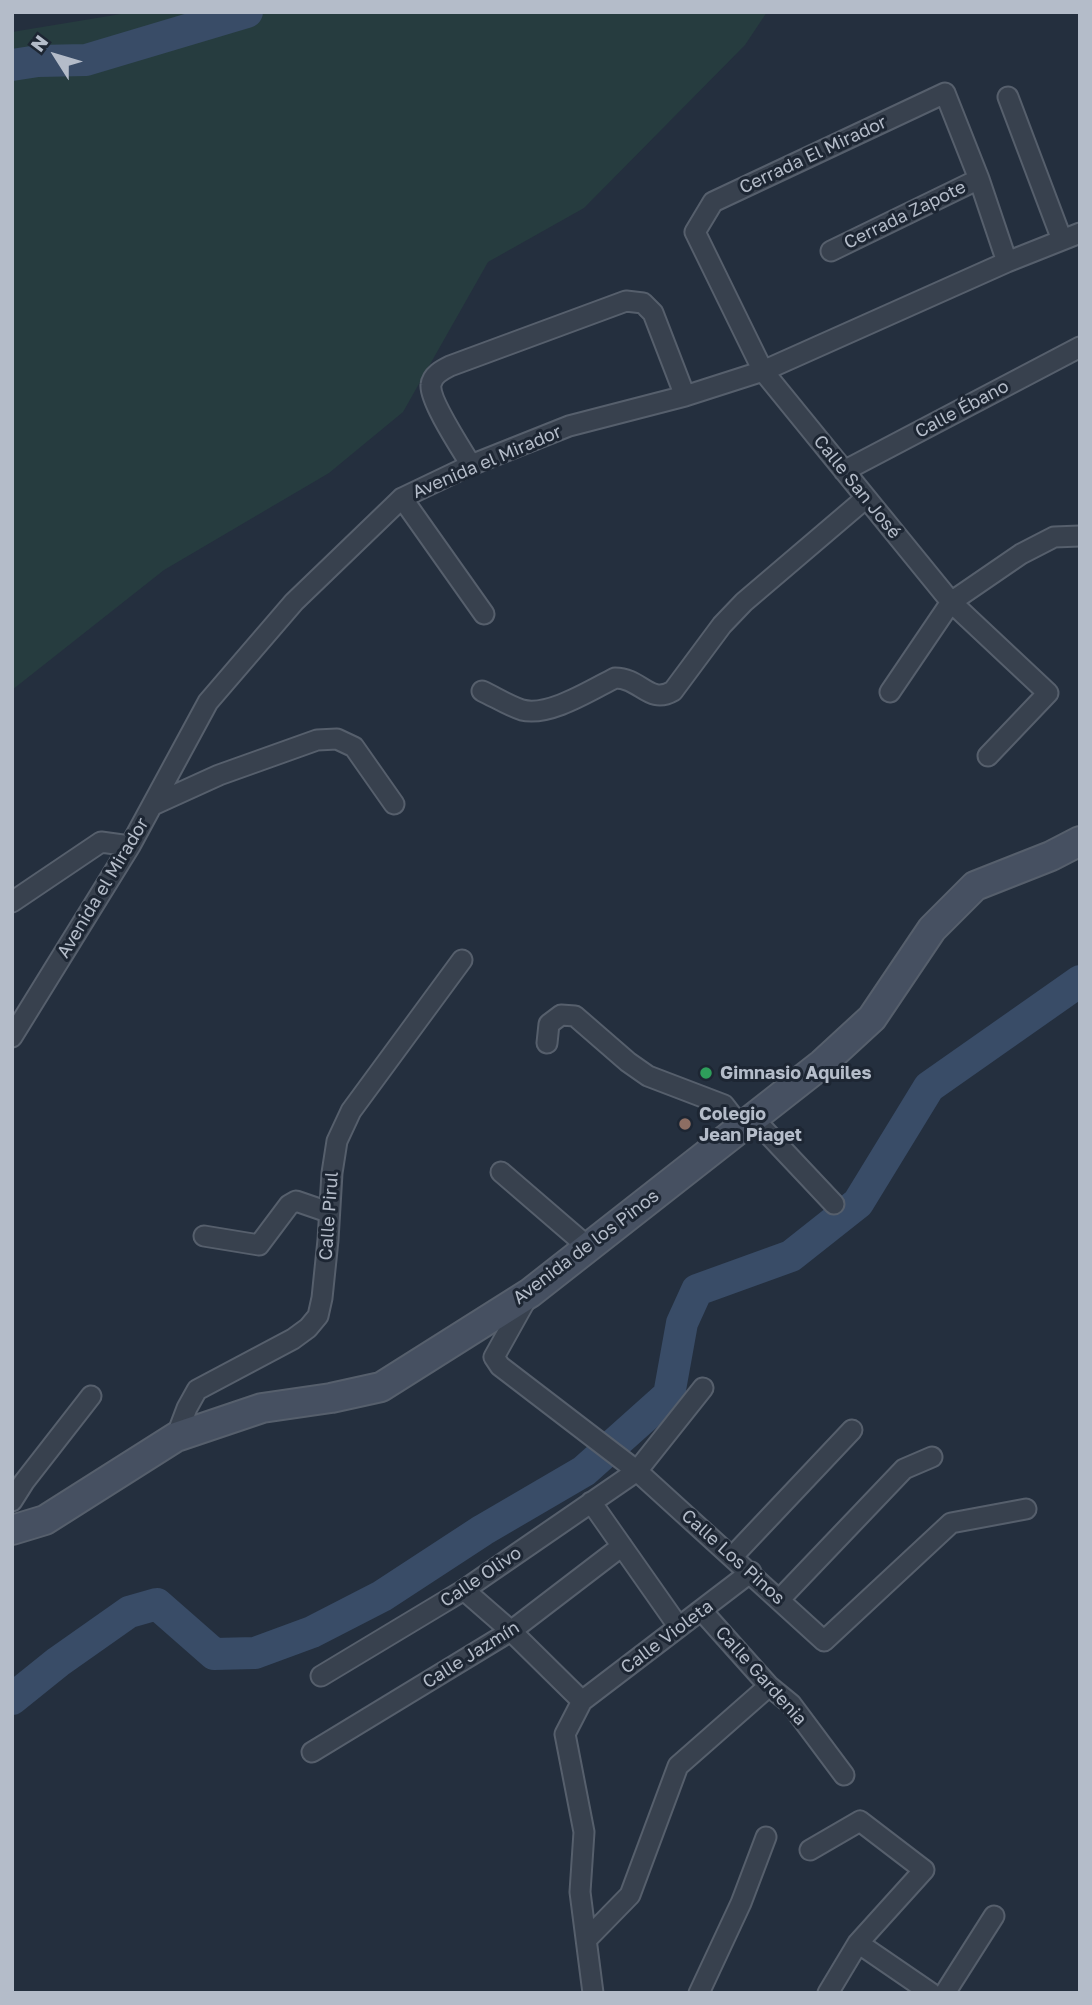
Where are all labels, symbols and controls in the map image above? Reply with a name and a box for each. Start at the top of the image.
north arrow [21,21,91,91]
text: N [25,30,52,56]
street label: Cerrada El Mirador [736,111,890,199]
street label: Cerrada Zapote [841,176,969,254]
street label: Calle Ébano [912,375,1012,443]
street label: Avenida el Mirador [409,421,565,503]
street label: Calle San José [809,431,905,543]
street label: Avenida el Mirador [53,814,153,962]
place label: Gimnasio Aquiles [720,1062,872,1084]
marker: Gimnasio Aquiles [698,1065,714,1081]
place label: Colegio Jean Piaget [699,1103,802,1146]
marker: Colegio Jean Piaget [677,1116,693,1132]
street label: Calle Pirul [315,1171,343,1261]
street label: Avenida de los Pinos [509,1185,663,1309]
street label: Calle Los Pinos [677,1505,789,1609]
street label: Calle Olivo [436,1542,526,1612]
street label: Calle Violeta [617,1595,717,1679]
street label: Calle Jazmín [419,1617,523,1693]
street label: Calle Gardenia [711,1622,811,1730]

